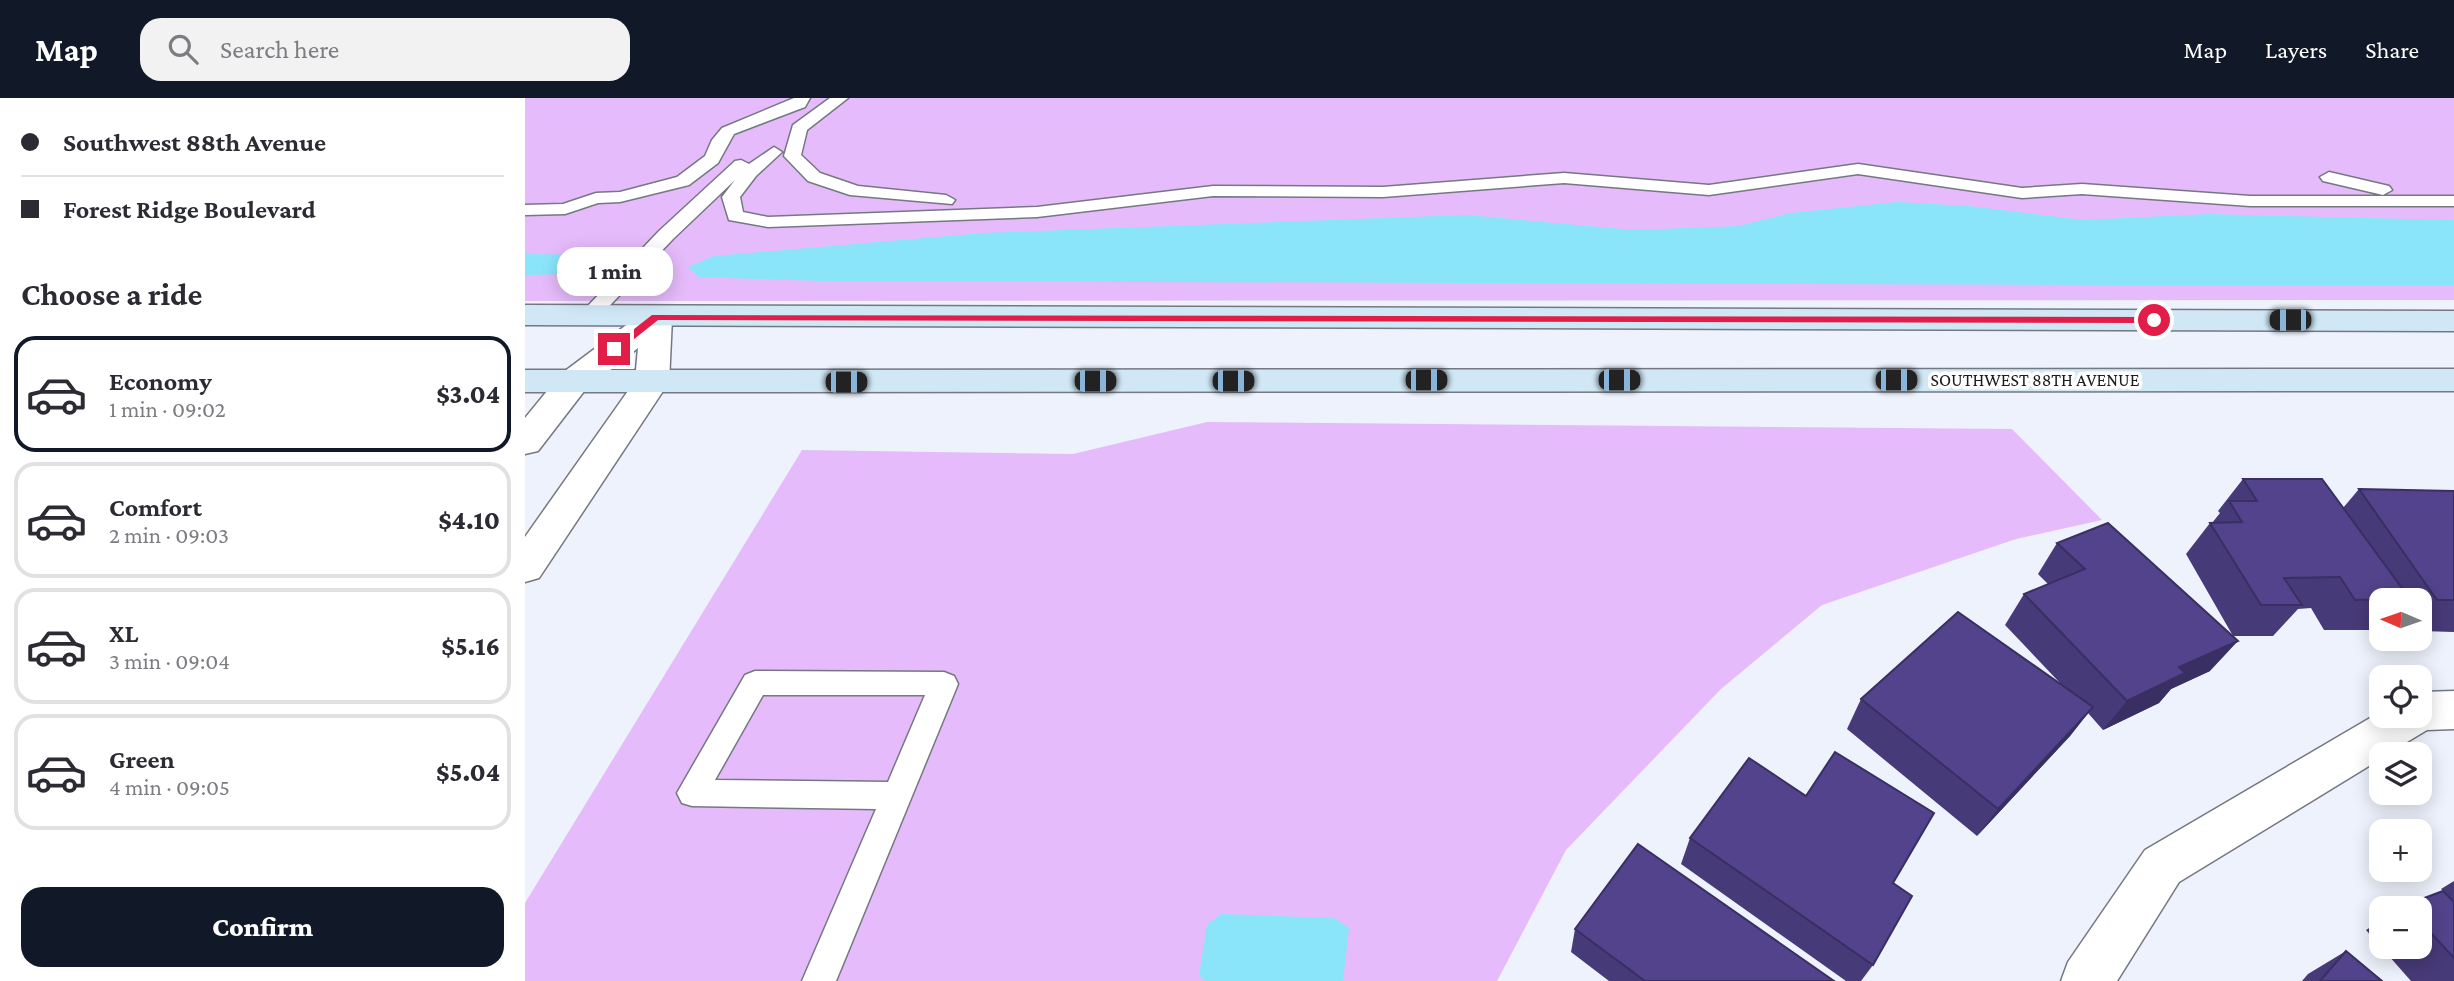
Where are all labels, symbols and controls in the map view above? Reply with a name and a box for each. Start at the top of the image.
search box [140,18,630,81]
icon: search [164,30,202,68]
text: Map [35,31,98,68]
text: Search here [220,35,339,64]
text: Map [2183,36,2227,63]
text: Layers [2265,36,2327,63]
text: Share [2365,36,2419,63]
text: Southwest 88th Avenue [63,128,326,157]
text: Forest Ridge Boulevard [63,195,316,224]
callout: 1 min [556,247,672,296]
text: 1 min [588,258,642,284]
text: Choose a ride [21,276,202,312]
route start [2138,304,2170,336]
car [2270,310,2312,331]
route end [598,333,630,365]
icon: car [25,363,88,426]
text: Economy [109,367,212,396]
car [1406,370,1448,391]
car [1599,370,1641,391]
car [1876,370,1918,391]
street label: SOUTHWEST 88TH AVENUE [1931,370,2140,390]
car [1075,371,1117,392]
car [1213,371,1255,392]
car [826,372,868,393]
text: $3.04 [436,380,500,409]
text: 1 min · 09:02 [109,396,226,422]
icon: car [25,489,88,552]
text: Comfort [109,493,202,522]
text: $4.10 [438,506,500,535]
text: 2 min · 09:03 [109,522,229,548]
north arrow [2369,588,2433,651]
map controls [2369,588,2432,959]
icon: car [25,615,88,678]
text: XL [109,619,138,648]
text: $5.16 [441,632,500,661]
text: 3 min · 09:04 [109,648,230,674]
button: locate [2369,665,2432,728]
icon: car [25,741,88,804]
button: layers [2369,742,2432,805]
text: Green [109,745,175,774]
text: $5.04 [436,758,500,787]
text: 4 min · 09:05 [109,774,230,800]
button: + [2369,819,2432,882]
button: Confirm [21,887,504,967]
button: − [2369,896,2432,959]

